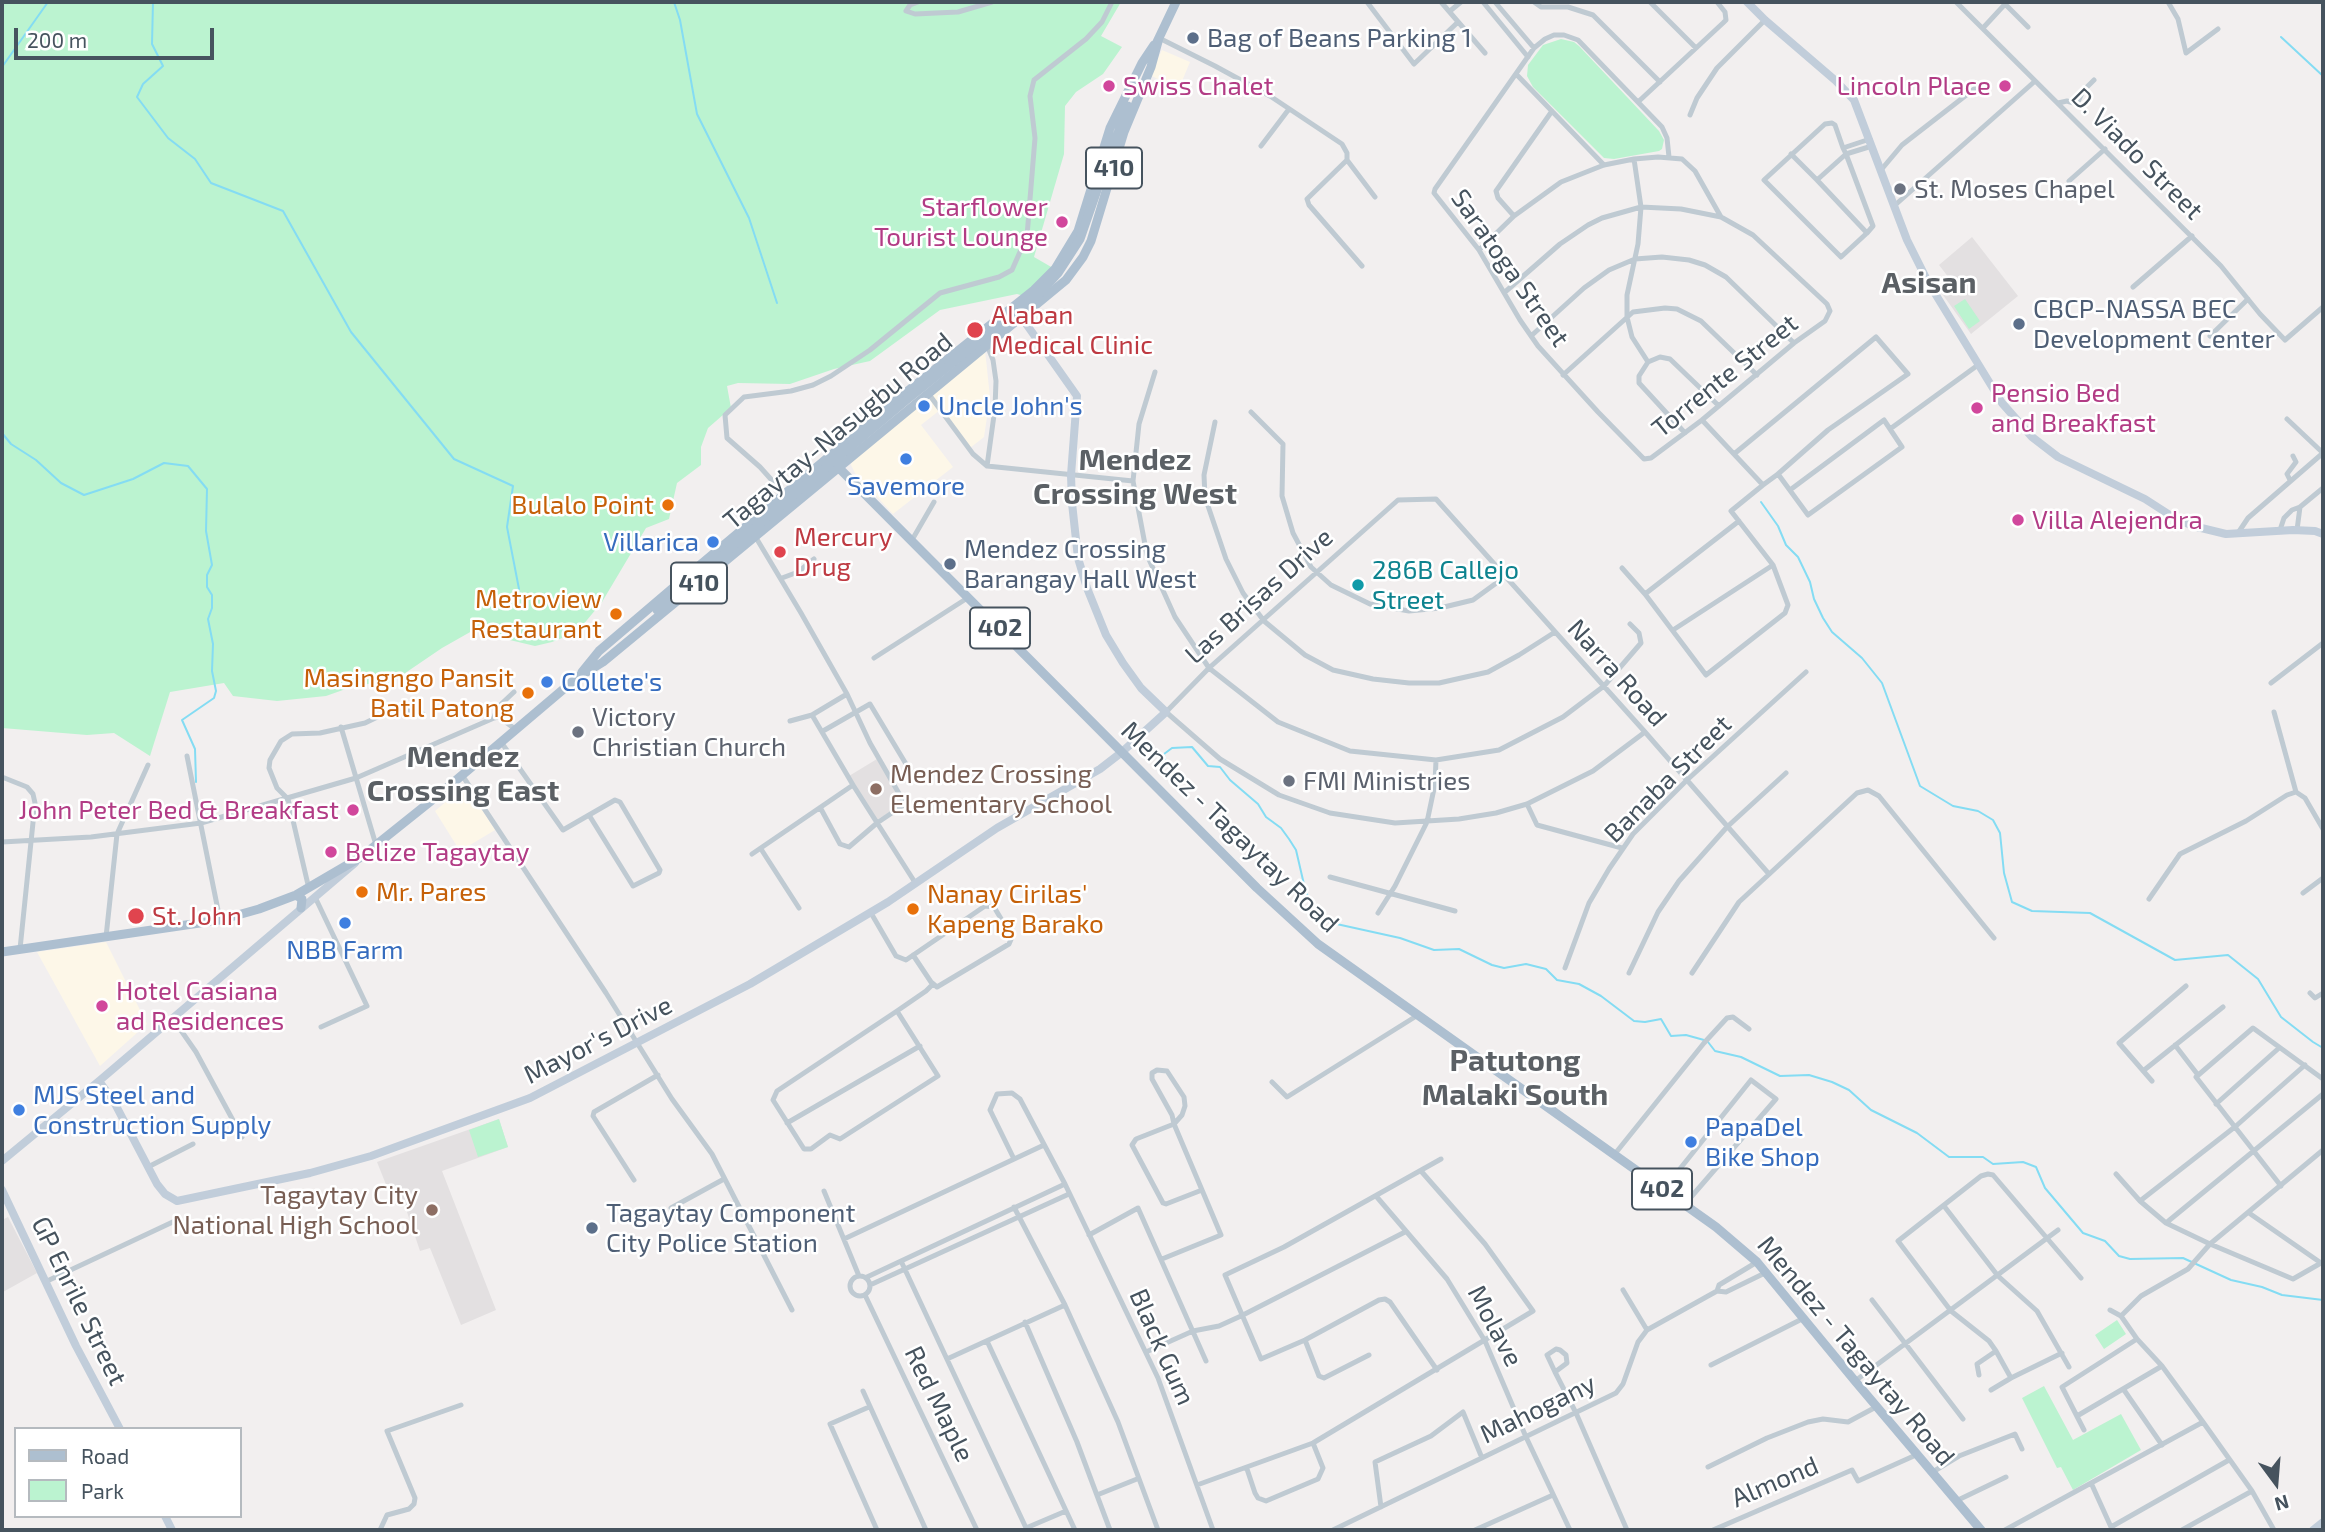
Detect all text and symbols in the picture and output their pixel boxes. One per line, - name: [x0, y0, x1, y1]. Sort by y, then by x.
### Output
- scale bar: [18, 14, 217, 58]
- place label: Bag of Beans Parking 1: [1207, 22, 1472, 54]
- text: 200 m: [27, 27, 87, 52]
- marker: Bag of Beans Parking 1: [1185, 30, 1201, 46]
- place label: Swiss Chalet: [1123, 70, 1273, 102]
- place label: Lincoln Place: [1836, 70, 1991, 102]
- marker: Swiss Chalet: [1101, 78, 1117, 94]
- marker: Lincoln Place: [1997, 78, 2013, 94]
- street label: D. Viado Street: [2065, 82, 2209, 226]
- road number: 410: [1086, 148, 1142, 188]
- place label: St. Moses Chapel: [1914, 173, 2115, 205]
- marker: St. Moses Chapel: [1892, 181, 1908, 197]
- street label: Saratoga Street: [1444, 183, 1576, 353]
- place label: Starflower Tourist Lounge: [874, 191, 1048, 252]
- marker: Starflower Tourist Lounge: [1054, 214, 1070, 230]
- district label: Asisan: [1882, 265, 1976, 301]
- place label: CBCP-NASSA BEC Development Center: [2033, 293, 2275, 354]
- place label: Alaban Medical Clinic: [991, 299, 1153, 360]
- street label: Torrente Street: [1646, 308, 1804, 444]
- marker: CBCP-NASSA BEC Development Center: [2011, 316, 2027, 332]
- marker: Alaban Medical Clinic: [965, 320, 985, 340]
- street label: Tagaytay-Nasugbu Road: [717, 326, 959, 536]
- place label: Pensio Bed and Breakfast: [1991, 377, 2156, 438]
- place label: Uncle John's: [938, 390, 1083, 422]
- marker: Uncle John's: [916, 398, 932, 414]
- marker: Pensio Bed and Breakfast: [1969, 400, 1985, 416]
- district label: Mendez Crossing West: [1033, 442, 1237, 512]
- marker: Savemore: [898, 451, 914, 467]
- place label: Savemore: [847, 470, 965, 502]
- place label: Bulalo Point: [511, 489, 654, 521]
- marker: Bulalo Point: [660, 497, 676, 513]
- place label: Villa Alejendra: [2032, 504, 2203, 536]
- marker: Villa Alejendra: [2010, 512, 2026, 528]
- place label: Mercury Drug: [794, 521, 893, 582]
- street label: Las Brisas Drive: [1179, 522, 1339, 670]
- place label: Villarica: [603, 526, 699, 558]
- place label: Mendez Crossing Barangay Hall West: [964, 533, 1197, 594]
- marker: Villarica: [705, 534, 721, 550]
- marker: Mercury Drug: [772, 544, 788, 560]
- place label: 286B Callejo Street: [1372, 554, 1519, 616]
- marker: Mendez Crossing Barangay Hall West: [942, 556, 958, 572]
- road number: 410: [671, 562, 727, 604]
- marker: 286B Callejo Street: [1350, 577, 1366, 593]
- place label: Metroview Restaurant: [470, 583, 602, 644]
- marker: Metroview Restaurant: [608, 606, 624, 622]
- road number: 402: [970, 608, 1030, 648]
- street label: Narra Road: [1561, 613, 1673, 733]
- place label: Masingngo Pansit Batil Patong: [303, 662, 514, 724]
- place label: Collete's: [561, 666, 662, 698]
- marker: Collete's: [539, 674, 555, 690]
- marker: Masingngo Pansit Batil Patong: [520, 685, 536, 701]
- place label: Victory Christian Church: [592, 701, 786, 762]
- street label: Banaba Street: [1598, 709, 1738, 849]
- street label: Mendez - Tagaytay Road: [1115, 715, 1345, 939]
- marker: Victory Christian Church: [570, 724, 586, 740]
- district label: Mendez Crossing East: [367, 739, 559, 810]
- place label: Mendez Crossing Elementary School: [890, 758, 1112, 820]
- place label: FMI Ministries: [1303, 765, 1470, 797]
- marker: FMI Ministries: [1281, 773, 1297, 789]
- marker: Mendez Crossing Elementary School: [868, 781, 884, 797]
- place label: John Peter Bed & Breakfast: [19, 794, 339, 826]
- marker: John Peter Bed & Breakfast: [345, 802, 361, 818]
- place label: Belize Tagaytay: [345, 836, 530, 868]
- marker: Belize Tagaytay: [323, 844, 339, 860]
- place label: Mr. Pares: [376, 876, 486, 908]
- place label: Nanay Cirilas' Kapeng Barako: [927, 878, 1104, 940]
- marker: Mr. Pares: [354, 884, 370, 900]
- place label: St. John: [152, 900, 242, 932]
- marker: Nanay Cirilas' Kapeng Barako: [905, 901, 921, 917]
- marker: St. John: [126, 906, 146, 926]
- marker: NBB Farm: [337, 915, 353, 931]
- place label: NBB Farm: [286, 934, 404, 966]
- place label: Hotel Casiana ad Residences: [116, 975, 284, 1036]
- street label: Mayor's Drive: [519, 989, 677, 1091]
- marker: Hotel Casiana ad Residences: [94, 998, 110, 1014]
- district label: Patutong Malaki South: [1422, 1043, 1608, 1114]
- place label: MJS Steel and Construction Supply: [33, 1079, 271, 1140]
- marker: MJS Steel and Construction Supply: [11, 1102, 27, 1118]
- place label: PapaDel Bike Shop: [1705, 1111, 1820, 1172]
- marker: PapaDel Bike Shop: [1683, 1134, 1699, 1150]
- road number: 402: [1632, 1168, 1692, 1210]
- place label: Tagaytay City National High School: [172, 1179, 418, 1240]
- place label: Tagaytay Component City Police Station: [606, 1197, 855, 1258]
- marker: Tagaytay City National High School: [424, 1202, 440, 1218]
- street label: GP Enrile Street: [25, 1212, 133, 1390]
- marker: Tagaytay Component City Police Station: [584, 1220, 600, 1236]
- street label: Mendez - Tagaytay Road: [1751, 1230, 1961, 1472]
- street label: Molave: [1461, 1280, 1529, 1372]
- street label: Black Gum: [1123, 1284, 1201, 1410]
- street label: Red Maple: [898, 1341, 980, 1467]
- street label: Mahogany: [1475, 1368, 1601, 1450]
- legend: [14, 1427, 242, 1518]
- text: Road: [81, 1443, 129, 1468]
- north arrow: [2241, 1448, 2311, 1518]
- street label: Almond: [1727, 1450, 1823, 1514]
- text: Park: [81, 1478, 124, 1503]
- text: N: [2272, 1491, 2292, 1517]

